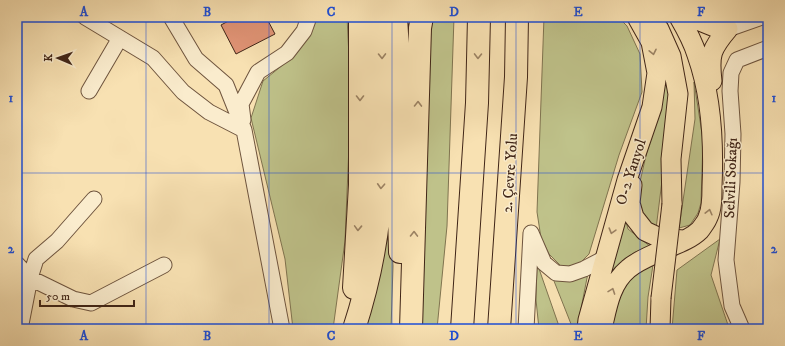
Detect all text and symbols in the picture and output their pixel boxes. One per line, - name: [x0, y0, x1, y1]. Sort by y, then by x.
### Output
- text: A: [79, 4, 89, 20]
- text: B: [203, 4, 211, 20]
- text: C: [327, 4, 336, 20]
- text: D: [449, 4, 459, 20]
- text: E: [573, 4, 583, 20]
- text: F: [697, 4, 706, 20]
- north arrow: [38, 38, 78, 78]
- one-way arrow: [649, 49, 657, 56]
- text: K: [42, 53, 56, 62]
- one-way arrow: [378, 53, 386, 59]
- one-way arrow: [474, 53, 482, 59]
- text: 1: [9, 90, 14, 106]
- text: 1: [772, 90, 777, 106]
- one-way arrow: [356, 95, 364, 101]
- one-way arrow: [413, 101, 422, 107]
- street label: 2. Çevre Yolu: [498, 133, 522, 213]
- street label: O-2 Yanyol: [611, 136, 651, 208]
- street label: Selvili Sokağı: [720, 137, 742, 219]
- one-way arrow: [376, 183, 385, 189]
- one-way arrow: [704, 209, 713, 216]
- one-way arrow: [354, 225, 362, 231]
- one-way arrow: [608, 227, 617, 234]
- one-way arrow: [410, 231, 418, 237]
- text: 2: [8, 241, 15, 257]
- text: 2: [771, 241, 778, 257]
- scale bar: [40, 282, 134, 308]
- one-way arrow: [608, 288, 616, 295]
- text: 50 m: [46, 289, 70, 304]
- text: A: [79, 328, 89, 344]
- text: B: [203, 328, 211, 344]
- text: C: [327, 328, 336, 344]
- text: D: [449, 328, 459, 344]
- text: E: [573, 328, 583, 344]
- text: F: [697, 328, 706, 344]

